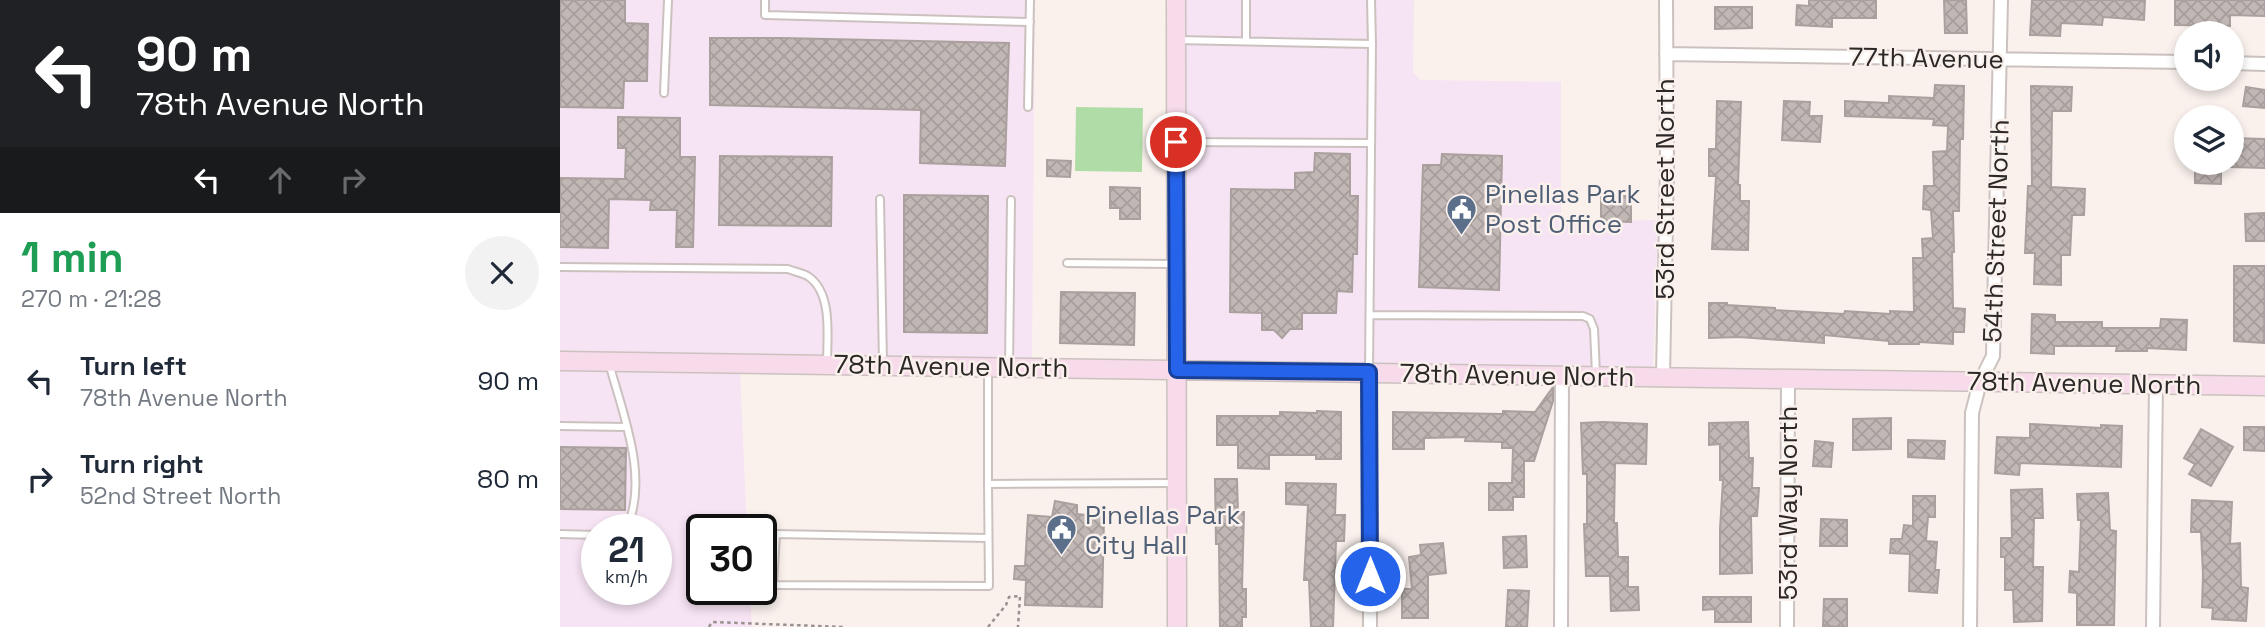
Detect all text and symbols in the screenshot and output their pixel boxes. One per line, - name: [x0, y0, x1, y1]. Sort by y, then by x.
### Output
- map controls: [2174, 21, 2244, 175]
- button: sound: [2174, 21, 2244, 91]
- text: 90 m: [136, 23, 252, 85]
- icon: left: [21, 28, 112, 119]
- street label: 77th Avenue: [1848, 40, 2004, 76]
- street label: 53rd Street North: [1648, 78, 1682, 300]
- text: 78th Avenue North: [136, 84, 425, 124]
- button: layers: [2174, 105, 2244, 175]
- pin: [1146, 112, 1206, 172]
- street label: 54th Street North: [1975, 119, 2017, 343]
- icon: arrive: [1157, 123, 1195, 161]
- icon: left: [188, 161, 226, 199]
- icon: ahead: [261, 161, 299, 199]
- icon: right: [334, 161, 372, 199]
- place label: Pinellas Park Post Office: [1485, 177, 1640, 241]
- public building icon: Pinellas Park Post Office: [1445, 192, 1479, 236]
- text: 1 min: [21, 231, 124, 284]
- button: close: [465, 236, 539, 310]
- text: 270 m · 21:28: [21, 284, 162, 314]
- street label: 78th Avenue North: [833, 347, 1069, 385]
- text: Turn left: [80, 349, 187, 383]
- street label: 78th Avenue North: [1399, 356, 1635, 394]
- icon: left: [21, 362, 59, 400]
- text: 90 m: [477, 364, 539, 398]
- street label: 78th Avenue North: [1966, 364, 2202, 402]
- text: 78th Avenue North: [80, 383, 288, 413]
- street label: 53rd Way North: [1771, 406, 1805, 600]
- text: Turn right: [80, 447, 204, 481]
- icon: right: [21, 460, 59, 498]
- text: 80 m: [477, 462, 539, 496]
- text: 52nd Street North: [80, 481, 281, 511]
- place label: Pinellas Park City Hall: [1085, 498, 1240, 562]
- public building icon: Pinellas Park City Hall: [1045, 513, 1079, 557]
- speed limit sign: 30: [686, 514, 777, 605]
- text: 21: [608, 528, 645, 572]
- position arrow: [1333, 539, 1407, 613]
- text: km/h: [605, 565, 648, 588]

